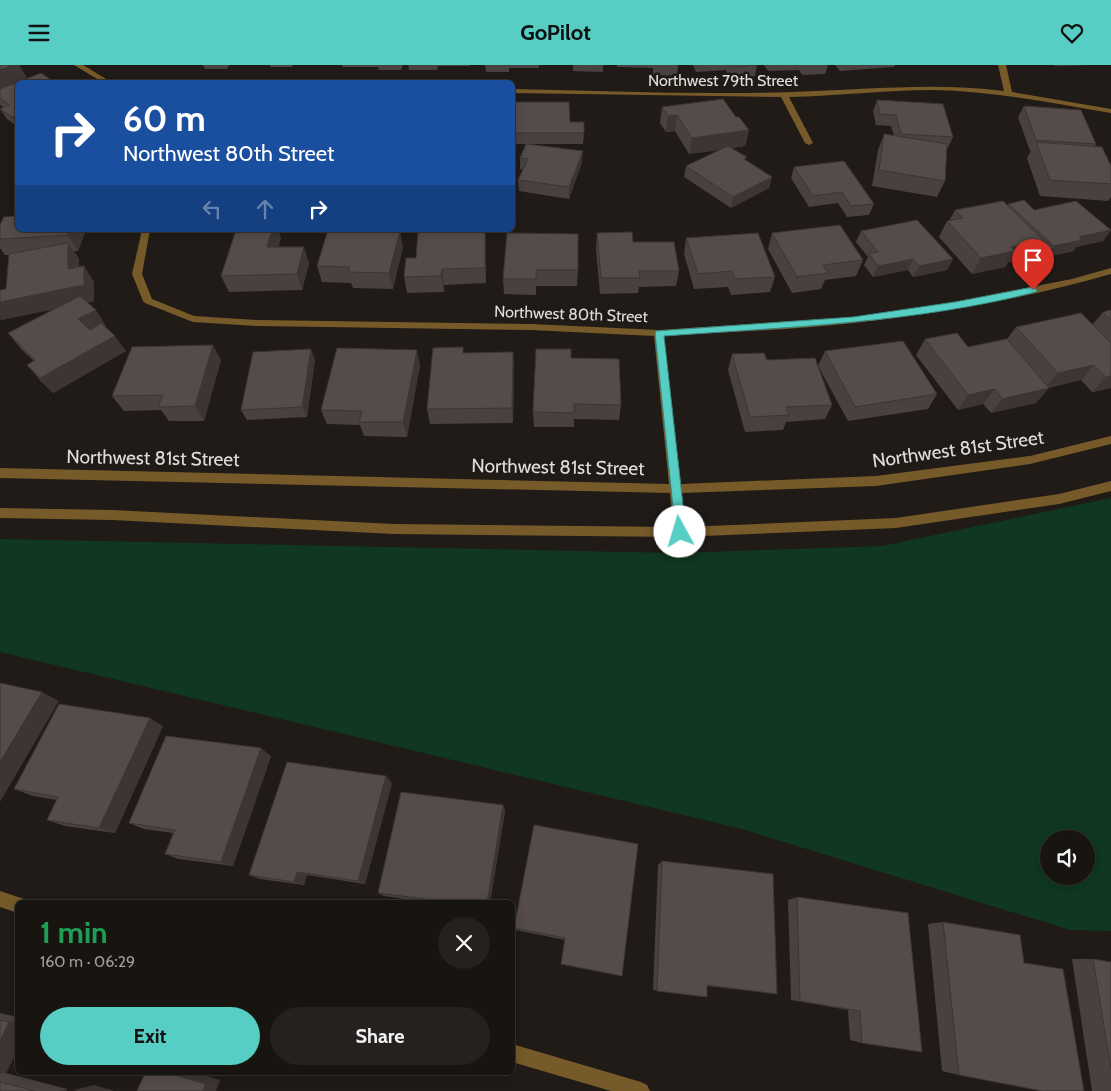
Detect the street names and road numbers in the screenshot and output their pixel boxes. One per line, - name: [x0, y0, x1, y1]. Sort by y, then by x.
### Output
- street label: Northwest 79th Street: [648, 71, 799, 90]
- street label: Northwest 80th Street: [494, 302, 649, 326]
- street label: Northwest 81st Street: [871, 425, 1046, 472]
- street label: Northwest 81st Street: [66, 445, 240, 471]
- street label: Northwest 81st Street: [471, 454, 645, 480]

